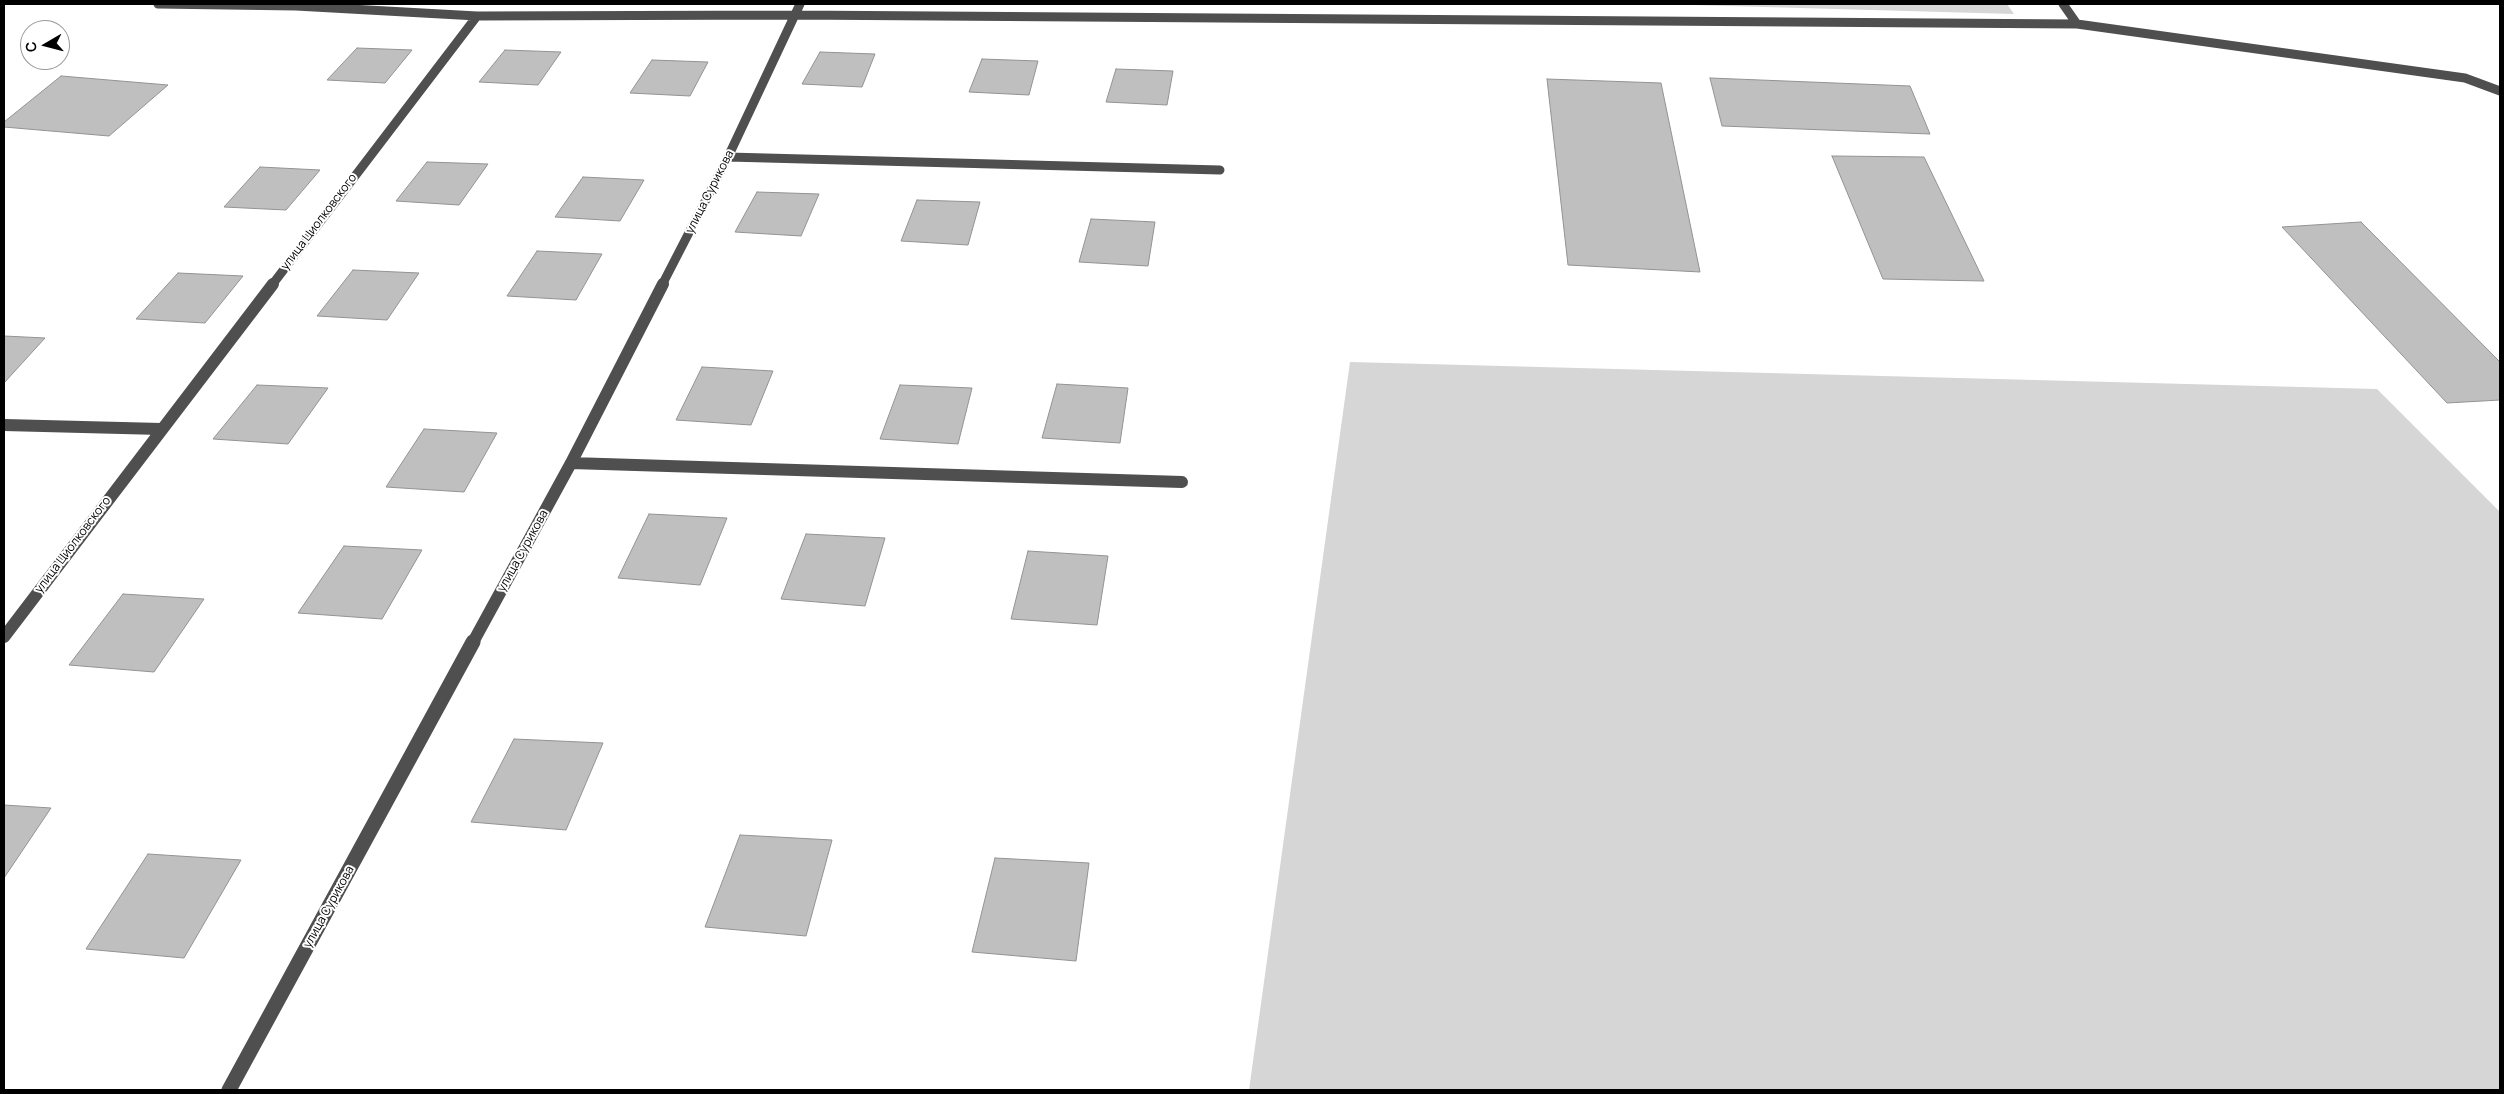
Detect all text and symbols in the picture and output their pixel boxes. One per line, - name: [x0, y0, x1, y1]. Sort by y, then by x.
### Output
- north arrow: [20, 20, 70, 70]
- text: С: [21, 41, 41, 53]
- street label: улица Сурикова: [683, 148, 737, 236]
- street label: улица Циолковского: [278, 171, 360, 273]
- street label: улица Циолковского: [32, 494, 114, 596]
- street label: улица Сурикова: [495, 508, 551, 594]
- street label: улица Сурикова: [301, 864, 357, 950]

